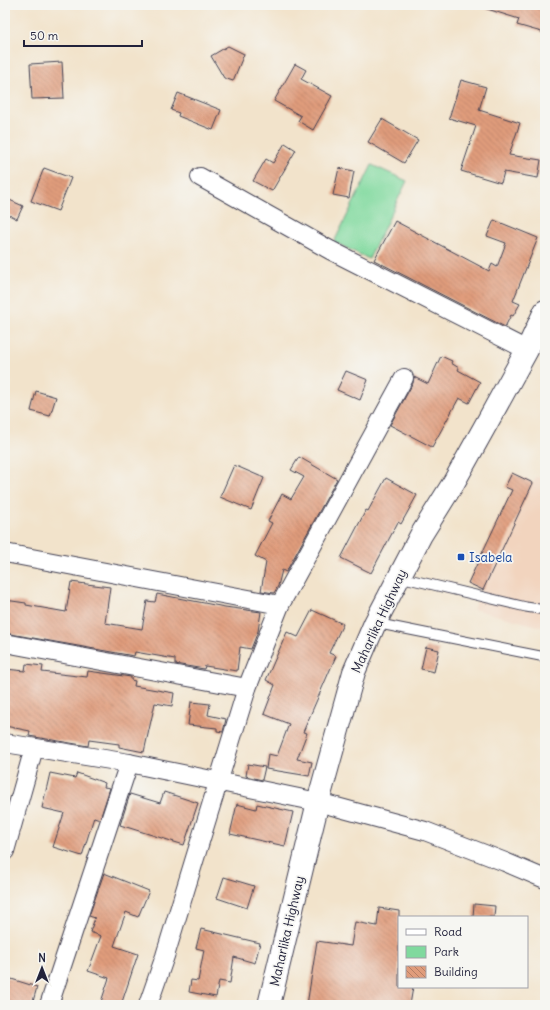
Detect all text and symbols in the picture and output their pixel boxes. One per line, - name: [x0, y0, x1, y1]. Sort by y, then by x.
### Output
- scale bar: [24, 22, 142, 48]
- text: 50 m: [30, 28, 59, 43]
- place label: Isabela: [469, 549, 513, 566]
- marker: Isabela: [456, 552, 466, 562]
- street label: Maharlika Highway: [347, 566, 411, 676]
- street label: Maharlika Highway: [266, 874, 308, 988]
- legend: [398, 916, 528, 988]
- text: Road: [434, 924, 462, 939]
- text: Park: [434, 944, 459, 959]
- north arrow: [22, 948, 62, 988]
- text: N: [38, 951, 46, 965]
- text: Building: [434, 964, 478, 979]

